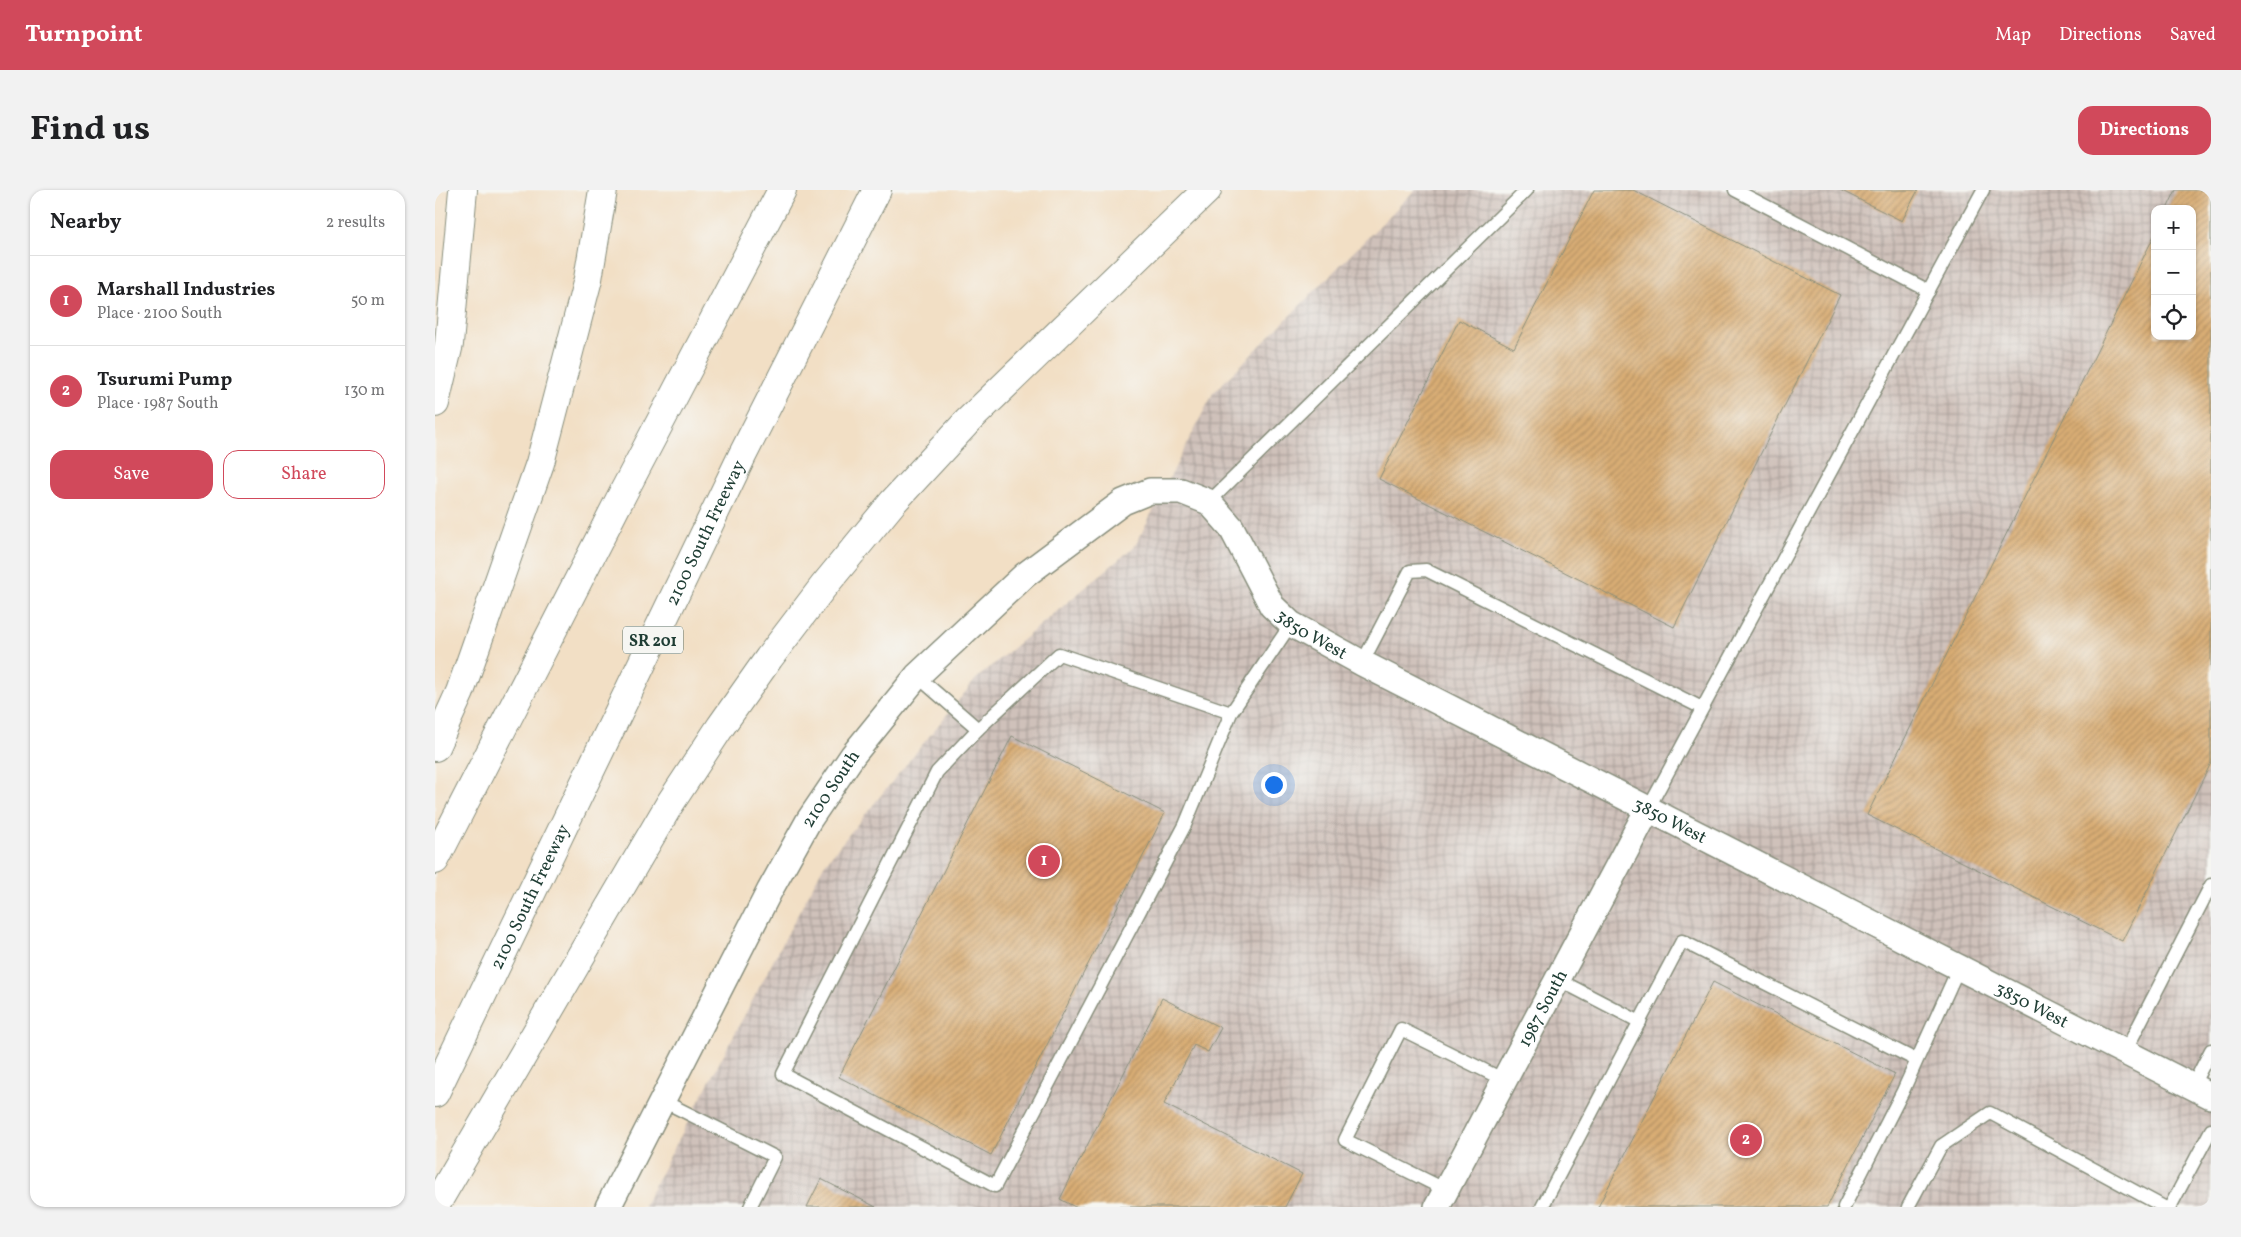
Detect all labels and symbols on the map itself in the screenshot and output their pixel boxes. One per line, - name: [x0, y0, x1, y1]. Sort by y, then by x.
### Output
- street label: 2100 South Freeway: [661, 456, 752, 610]
- street label: 3850 West: [1269, 604, 1351, 666]
- road number: SR 201: [623, 626, 683, 654]
- street label: 2100 South: [796, 745, 867, 833]
- your location: [1261, 772, 1287, 798]
- street label: 3850 West: [1628, 792, 1711, 851]
- street label: 2100 South Freeway: [485, 820, 577, 974]
- pin: 1: [1028, 842, 1060, 880]
- street label: 1987 South: [1513, 965, 1575, 1052]
- street label: 3850 West: [1990, 977, 2072, 1035]
- pin: 2: [1730, 1121, 1762, 1159]

